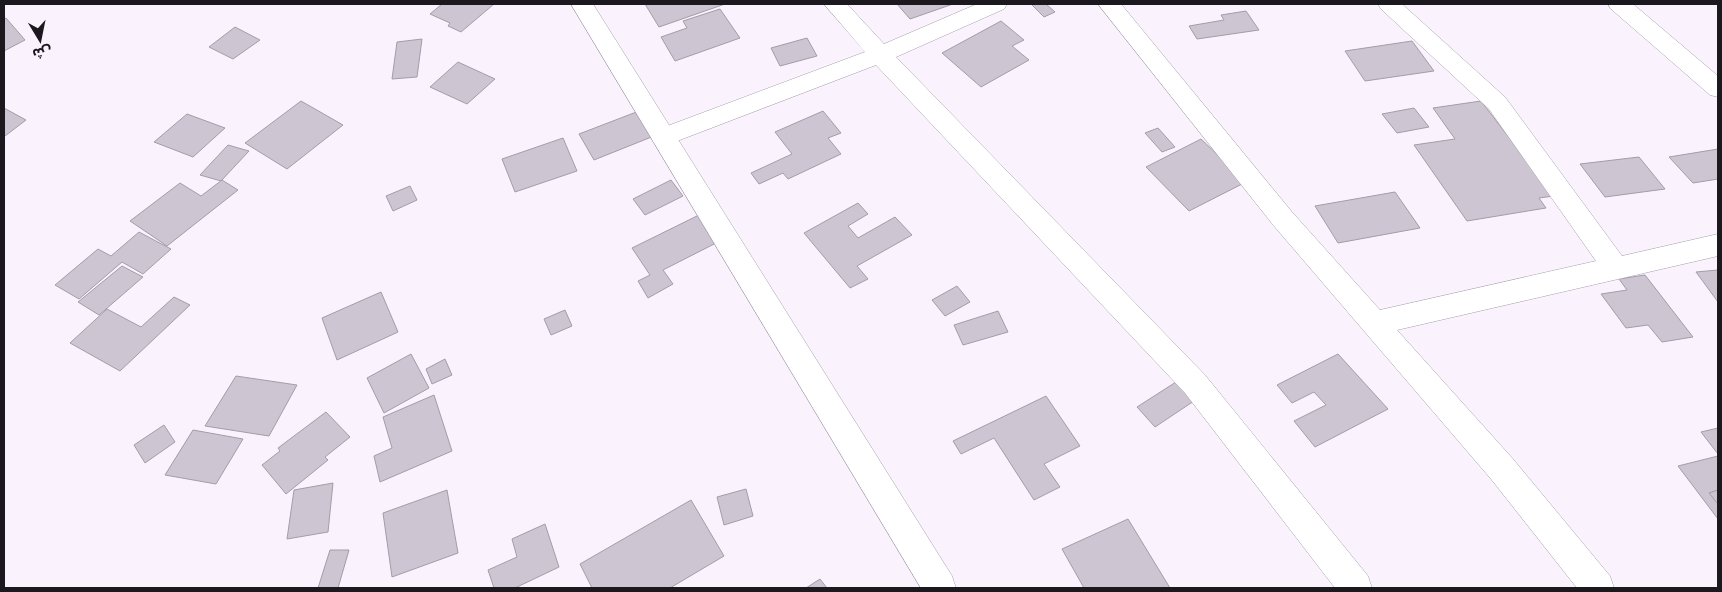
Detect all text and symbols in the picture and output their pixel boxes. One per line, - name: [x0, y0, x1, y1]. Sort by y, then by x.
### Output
- north arrow: [15, 15, 65, 65]
- text: ش: [31, 42, 53, 62]

